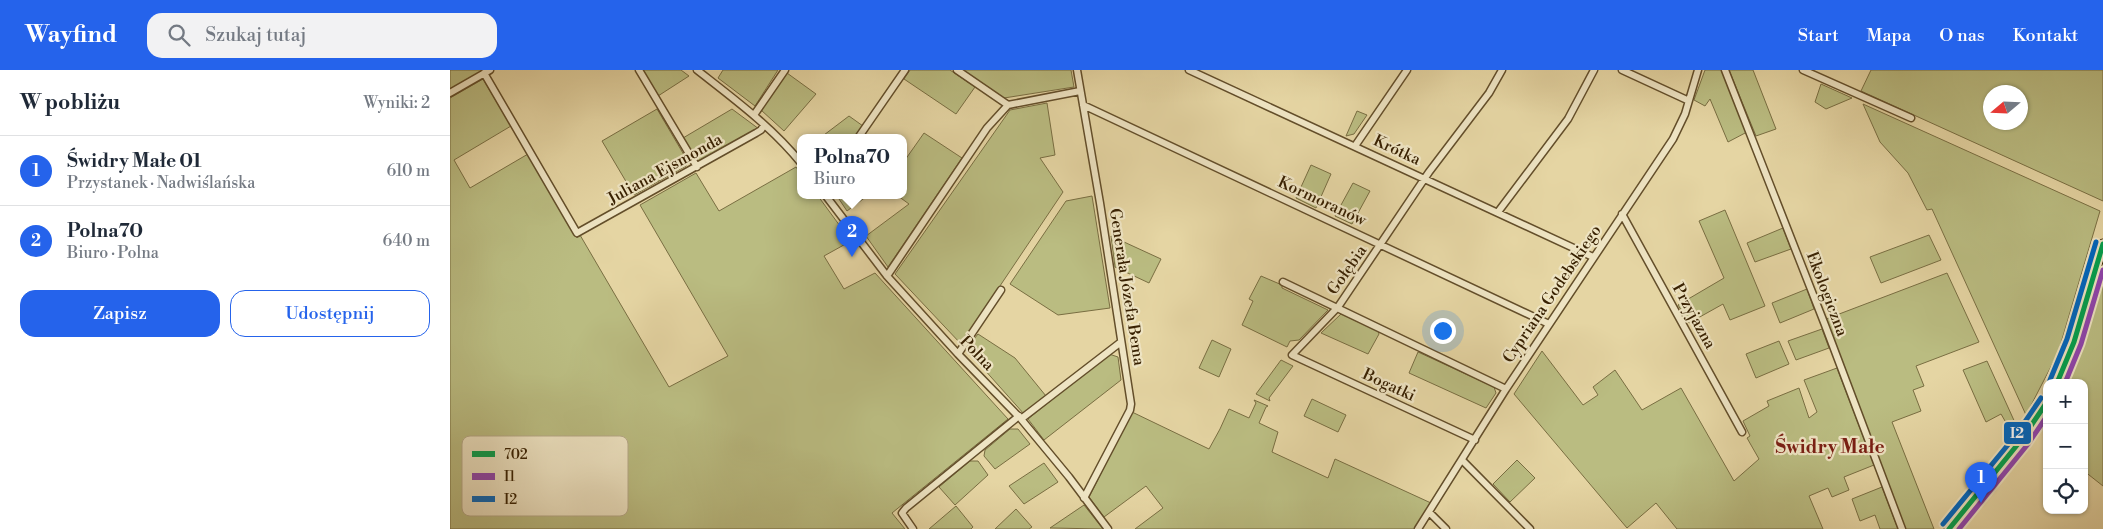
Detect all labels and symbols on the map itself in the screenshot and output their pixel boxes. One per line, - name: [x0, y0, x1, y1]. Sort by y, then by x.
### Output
- north arrow: [1983, 85, 2028, 130]
- street label: Juliana Ejsmonda: [603, 129, 727, 209]
- street label: Krótka: [1370, 130, 1425, 170]
- street label: Kormoranów: [1275, 172, 1370, 231]
- street label: Generała Józefa Bema: [1105, 207, 1149, 368]
- pin: 2: [836, 216, 868, 257]
- street label: Cypriana Godebskiego: [1498, 221, 1606, 367]
- street label: Gołębia: [1323, 241, 1372, 299]
- street label: Ekologiczna: [1802, 249, 1853, 340]
- street label: Przyjazna: [1668, 280, 1721, 353]
- your location: [1430, 318, 1456, 344]
- street label: Polna: [955, 331, 999, 375]
- street label: Bogatki: [1359, 364, 1419, 406]
- line badge: I2: [2003, 421, 2032, 445]
- text: I2: [2010, 425, 2024, 443]
- district label: Świdry Małe: [1775, 433, 1885, 459]
- legend: [462, 436, 628, 516]
- text: 702: [504, 446, 528, 464]
- pin: 1: [1965, 462, 1997, 503]
- text: I1: [504, 468, 515, 486]
- text: I2: [504, 491, 517, 509]

